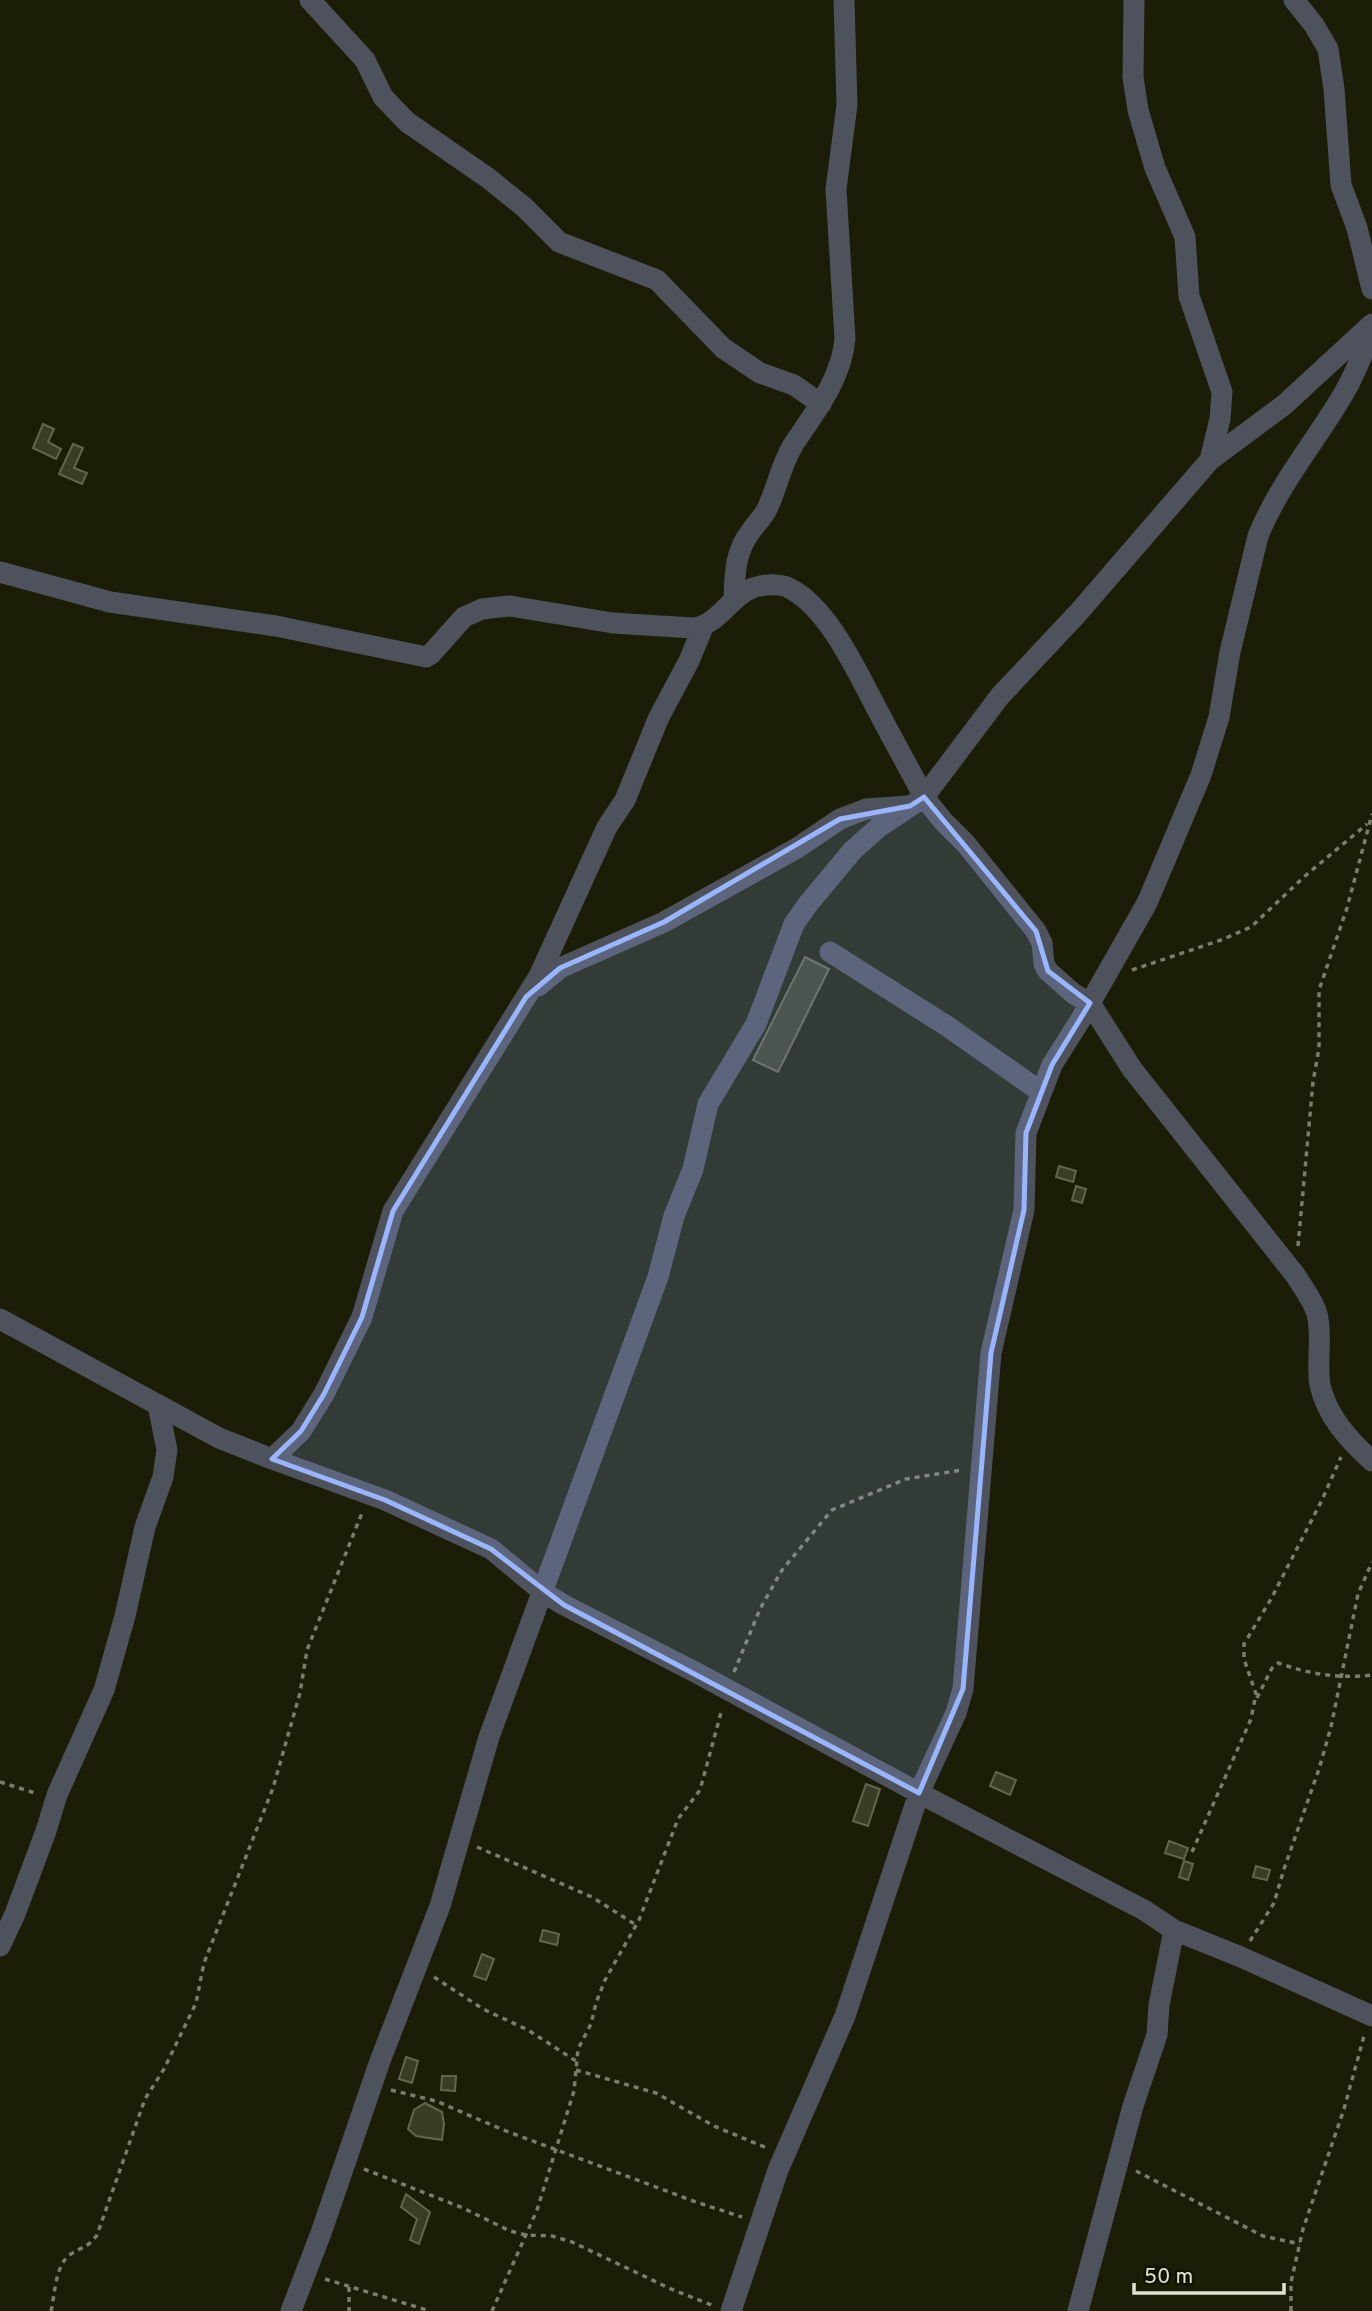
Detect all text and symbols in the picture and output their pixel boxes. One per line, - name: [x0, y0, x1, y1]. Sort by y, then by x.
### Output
- scale bar: [1134, 2252, 1284, 2296]
- text: 50 m: [1144, 2264, 1193, 2291]

